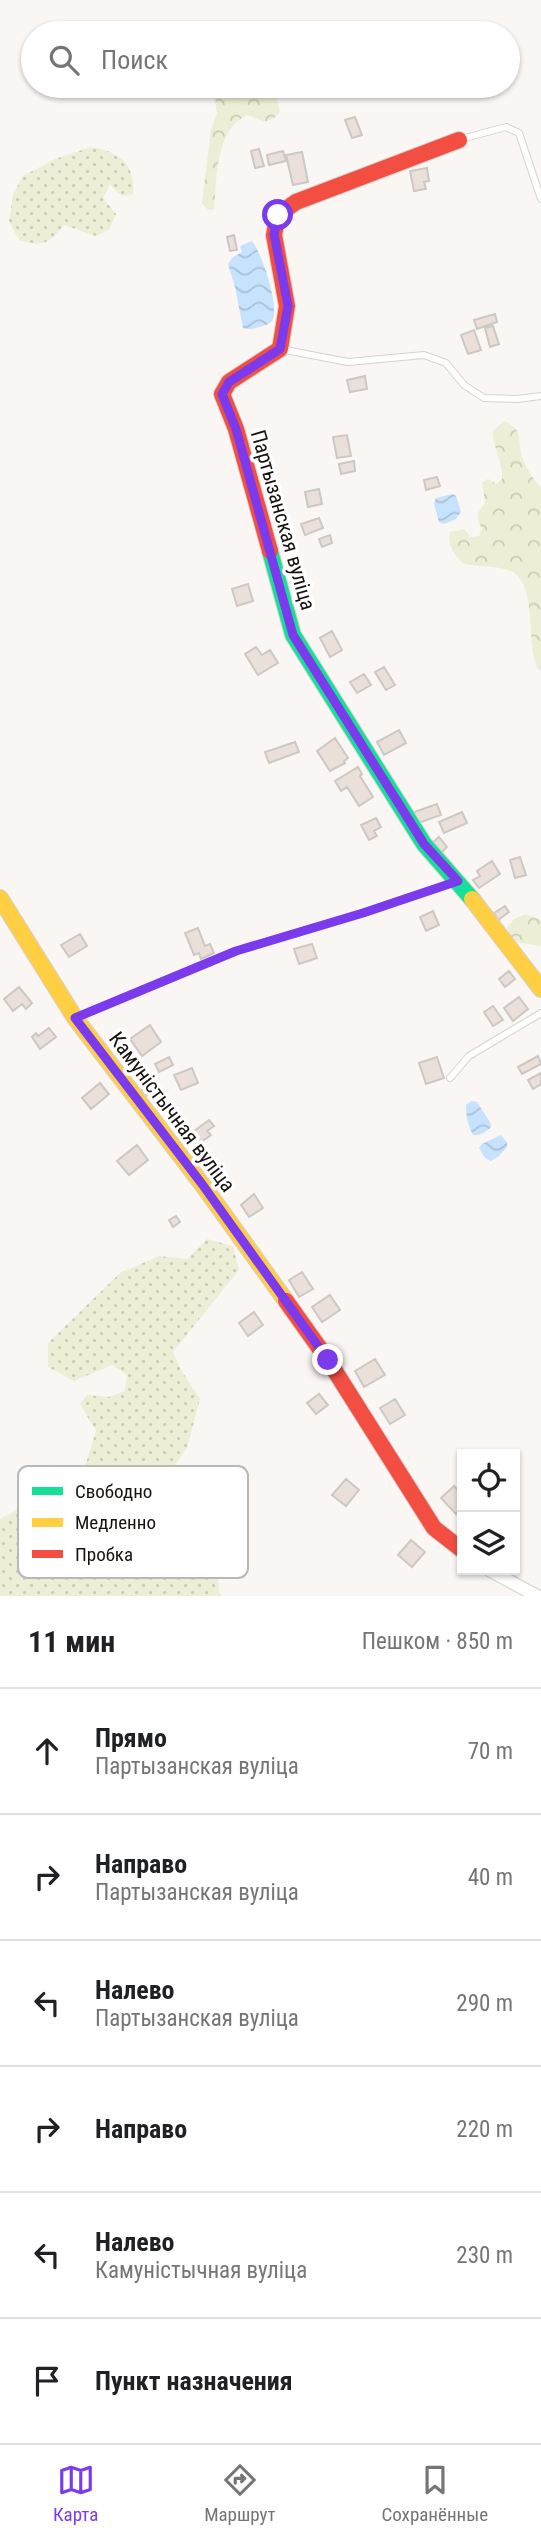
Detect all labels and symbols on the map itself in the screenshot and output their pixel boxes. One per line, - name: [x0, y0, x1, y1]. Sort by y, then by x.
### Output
- route start: [262, 199, 293, 230]
- street label: Партызанская вуліца: [246, 427, 320, 613]
- street label: Камуністычная вуліца: [104, 1027, 240, 1197]
- route end: [312, 1344, 343, 1375]
- legend: [18, 1466, 248, 1578]
- text: Свободно: [75, 1480, 152, 1503]
- text: Медленно: [75, 1511, 156, 1534]
- text: Пробка: [75, 1543, 133, 1566]

